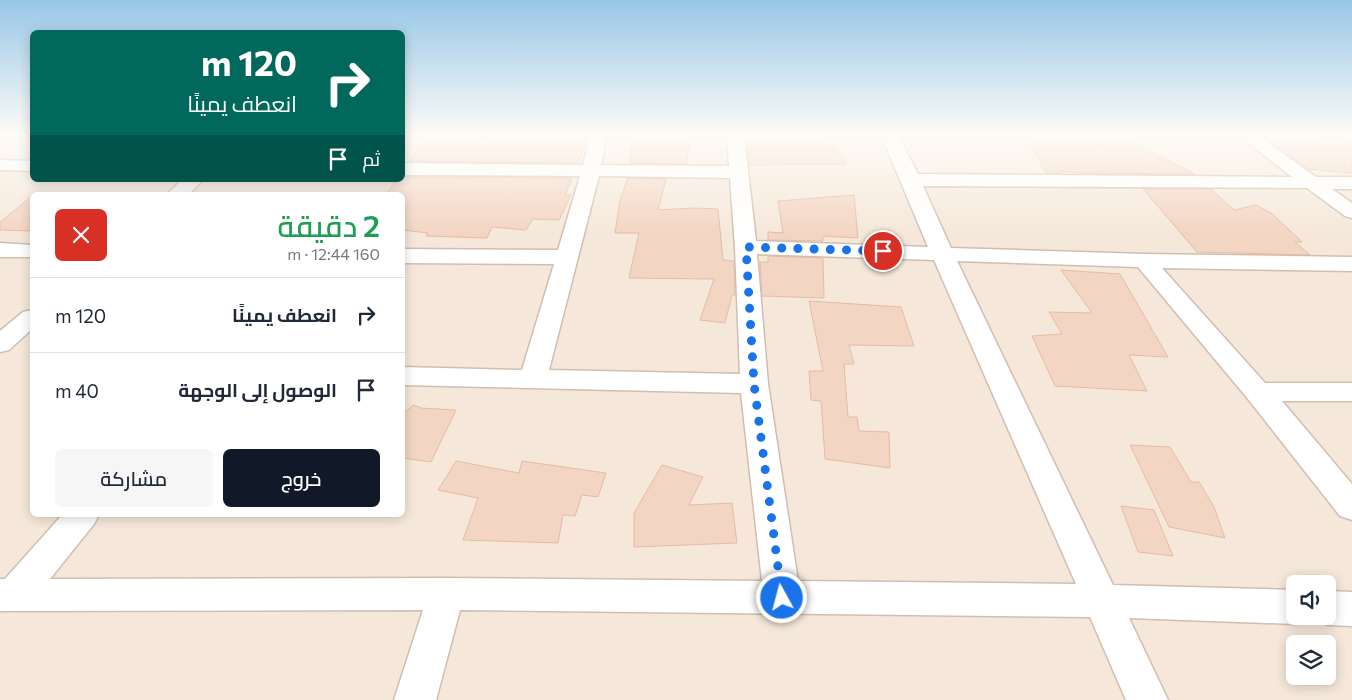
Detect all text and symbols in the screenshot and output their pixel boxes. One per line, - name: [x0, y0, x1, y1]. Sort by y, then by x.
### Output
- text: 120 m: [201, 40, 297, 83]
- icon: right: [315, 50, 380, 115]
- text: انعطف يمينًا: [187, 90, 297, 117]
- icon: arrive: [324, 145, 352, 173]
- text: ثم: [362, 147, 380, 170]
- text: 2 دقيقة: [277, 206, 380, 243]
- button: close: [55, 209, 107, 261]
- pin: [862, 230, 904, 272]
- icon: arrive: [869, 237, 897, 265]
- text: 160 m · 12:44: [287, 244, 380, 263]
- icon: right: [352, 301, 380, 329]
- text: انعطف يمينًا: [232, 303, 337, 326]
- text: 120 m: [55, 304, 106, 327]
- icon: arrive: [352, 376, 380, 404]
- text: الوصول إلى الوجهة: [178, 378, 337, 401]
- text: 40 m: [55, 379, 99, 402]
- button: مشاركة: [55, 449, 213, 507]
- button: خروج: [223, 449, 380, 507]
- position arrow: [755, 571, 807, 623]
- map controls: [1286, 575, 1336, 685]
- button: sound: [1286, 575, 1336, 625]
- button: layers: [1286, 635, 1336, 685]

